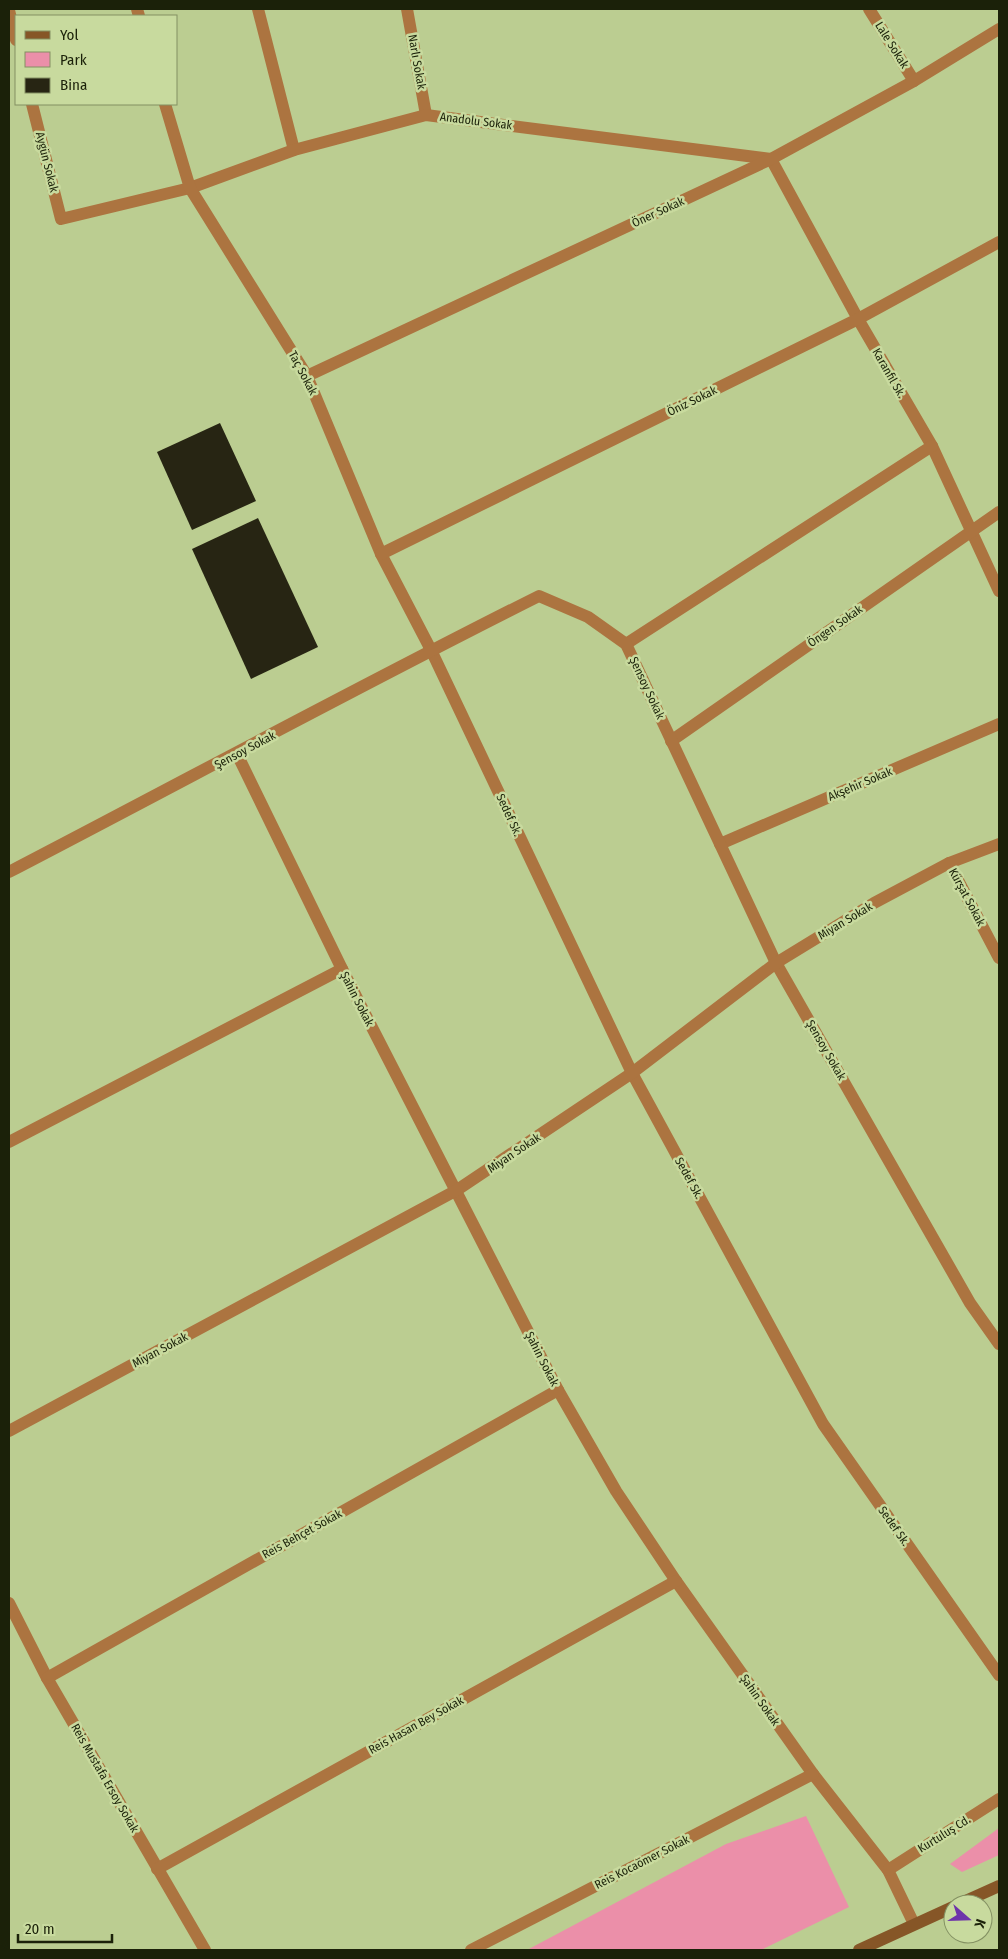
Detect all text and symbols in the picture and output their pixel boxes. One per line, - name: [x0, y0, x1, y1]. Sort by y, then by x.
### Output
- legend: [15, 15, 178, 105]
- street label: Lale Sokak: [872, 19, 912, 71]
- text: Yol: [60, 26, 78, 44]
- street label: Narlı Sokak: [405, 33, 429, 91]
- text: Park: [60, 51, 87, 69]
- text: Bina: [60, 76, 87, 94]
- street label: Anadolu Sokak: [439, 110, 513, 132]
- street label: Aygün Sokak: [33, 130, 61, 194]
- street label: Öner Sokak: [629, 192, 687, 230]
- street label: Karanfil Sk.: [869, 346, 909, 401]
- street label: Taç Sokak: [286, 349, 321, 398]
- street label: Öniz Sokak: [664, 381, 720, 419]
- street label: Öngen Sokak: [804, 600, 865, 650]
- street label: Şensoy Sokak: [627, 655, 668, 722]
- street label: Şensoy Sokak: [212, 728, 278, 772]
- street label: Akşehir Sokak: [826, 764, 895, 804]
- street label: Sedef Sk.: [493, 792, 525, 839]
- street label: Kürşat Sokak: [946, 866, 988, 929]
- street label: Miyan Sokak: [815, 899, 875, 943]
- street label: Şahin Sokak: [337, 969, 377, 1029]
- street label: Şensoy Sokak: [803, 1018, 849, 1083]
- street label: Miyan Sokak: [485, 1130, 543, 1176]
- street label: Sedef Sk.: [672, 1155, 706, 1201]
- street label: Miyan Sokak: [130, 1329, 191, 1370]
- street label: Şahin Sokak: [522, 1329, 562, 1389]
- street label: Sedef Sk.: [875, 1504, 913, 1549]
- street label: Reis Behçet Sokak: [260, 1506, 345, 1562]
- street label: Şahin Sokak: [737, 1672, 783, 1729]
- street label: Reis Hasan Bey Sokak: [366, 1693, 466, 1757]
- street label: Reis Mustafa Ersoy Sokak: [68, 1721, 142, 1835]
- street label: Kurtuluş Cd.: [915, 1812, 973, 1856]
- street label: Reis Kocaömer Sokak: [592, 1832, 692, 1892]
- north arrow: [943, 1894, 993, 1944]
- scale bar: [18, 1912, 111, 1944]
- text: K: [970, 1917, 989, 1931]
- text: 20 m: [25, 1920, 55, 1938]

